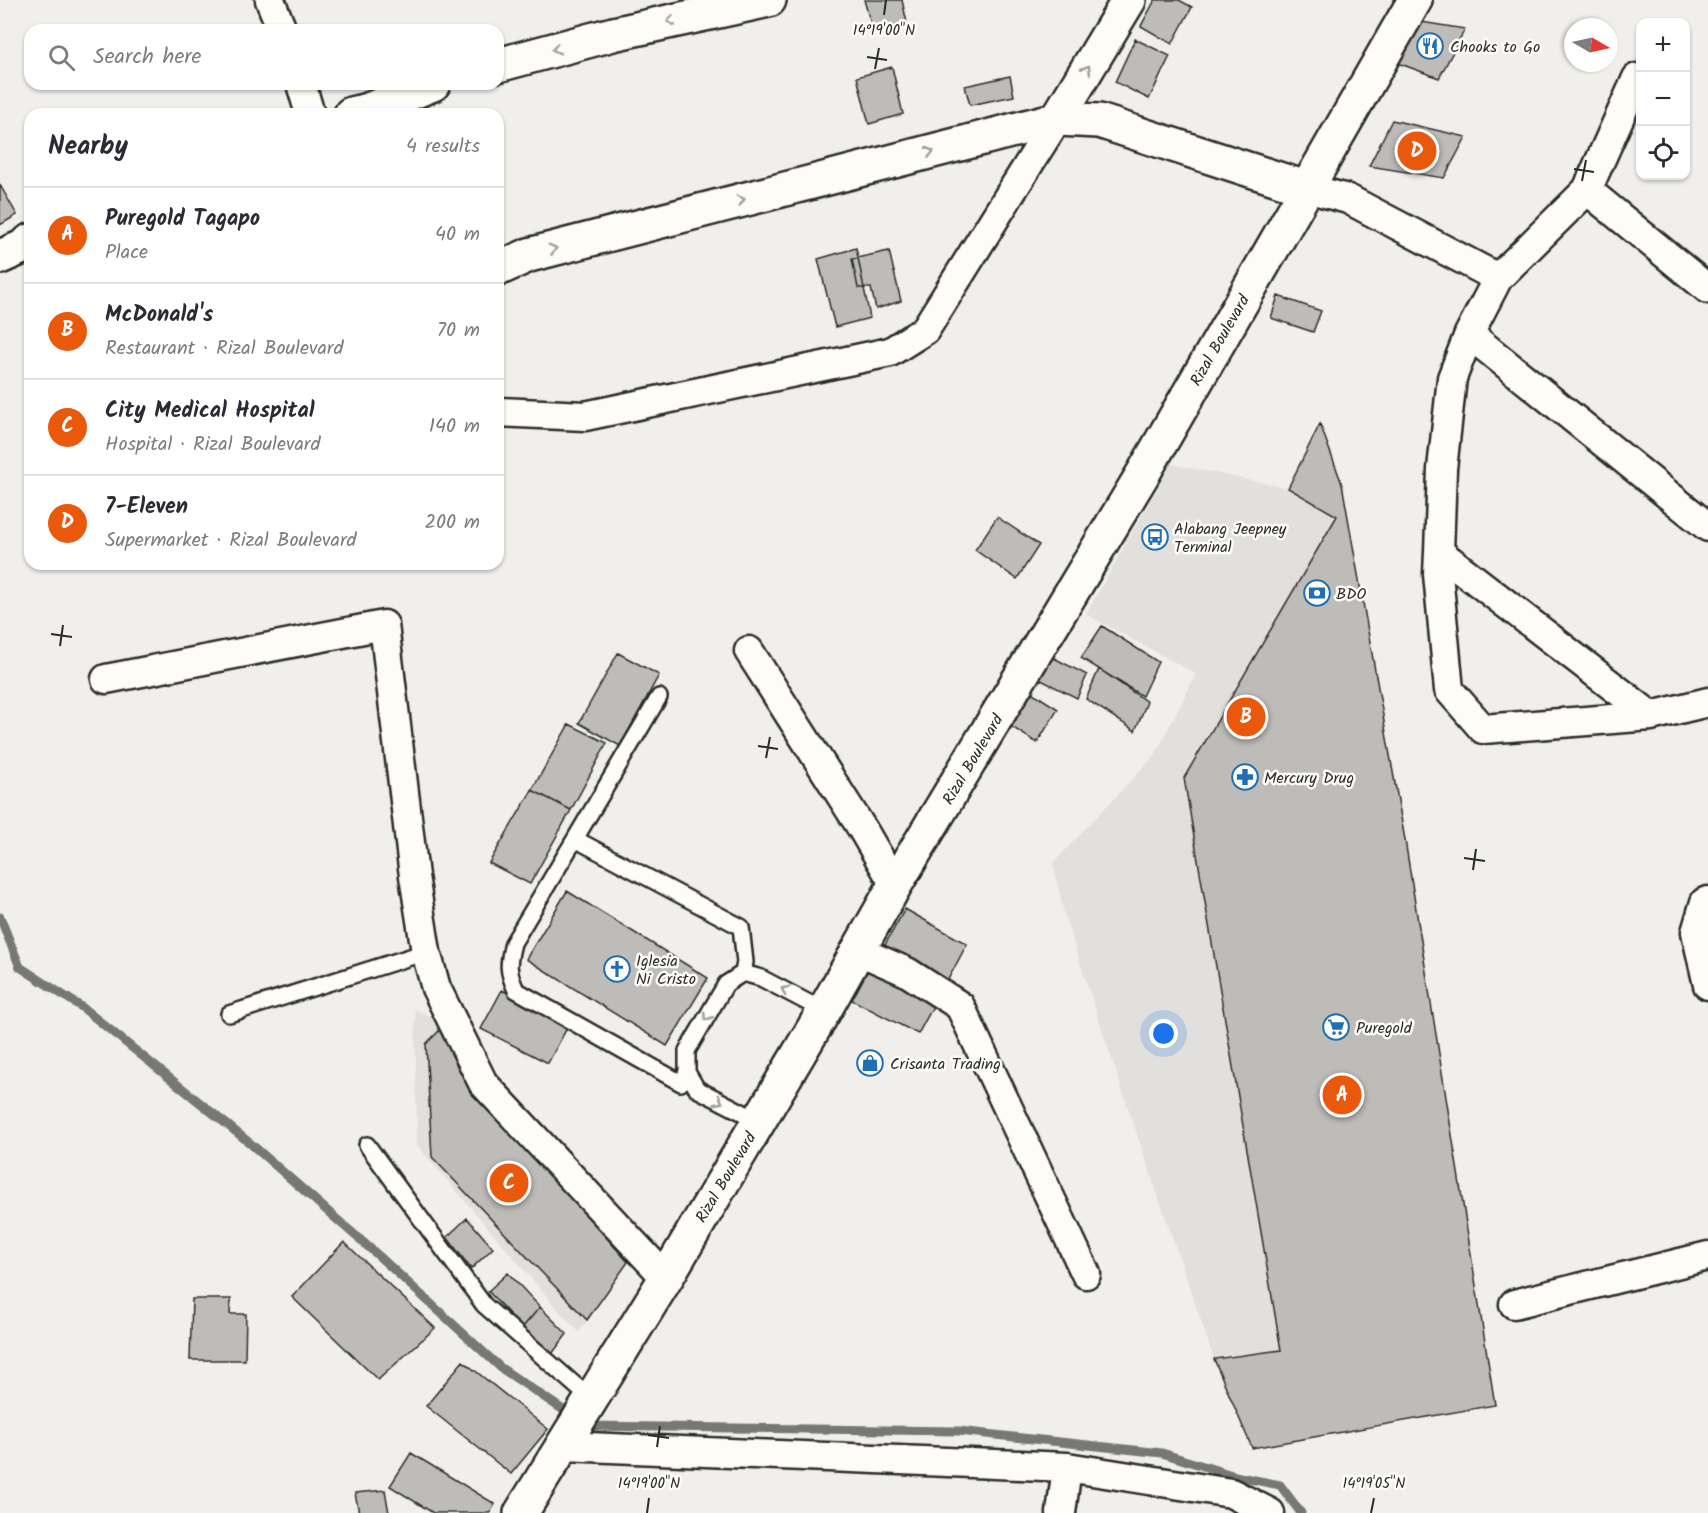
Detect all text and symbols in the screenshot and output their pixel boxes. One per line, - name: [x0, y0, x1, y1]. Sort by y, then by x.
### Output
- one-way arrow: [666, 14, 676, 27]
- north arrow: [1564, 18, 1618, 72]
- map controls: [1636, 18, 1690, 180]
- button: +: [1636, 18, 1690, 72]
- text: 14°19'00"N: [853, 19, 915, 43]
- search box: [24, 24, 504, 90]
- restaurant icon: Chooks to Go: [1415, 31, 1445, 61]
- place label: Chooks to Go: [1450, 35, 1540, 60]
- text: Search here: [93, 40, 201, 75]
- icon: search: [45, 41, 78, 74]
- one-way arrow: [551, 42, 561, 55]
- one-way arrow: [1080, 65, 1092, 75]
- button: −: [1636, 72, 1690, 126]
- text: Nearby: [48, 126, 128, 168]
- button: locate: [1636, 126, 1690, 180]
- pin: D: [1398, 128, 1436, 174]
- text: 4 results: [406, 131, 480, 163]
- one-way arrow: [925, 146, 935, 159]
- one-way arrow: [736, 195, 746, 208]
- text: Puregold Tagapo: [105, 202, 260, 237]
- text: A: [61, 219, 74, 251]
- text: 40 m: [435, 219, 480, 251]
- text: Place: [105, 237, 148, 269]
- one-way arrow: [547, 244, 557, 256]
- street label: Rizal Boulevard: [1184, 290, 1257, 391]
- text: McDonald's: [105, 298, 213, 333]
- text: B: [61, 315, 74, 347]
- text: 70 m: [437, 315, 480, 347]
- text: Restaurant · Rizal Boulevard: [105, 333, 343, 365]
- text: City Medical Hospital: [105, 394, 315, 429]
- text: C: [61, 411, 74, 443]
- text: 140 m: [429, 411, 480, 443]
- text: Hospital · Rizal Boulevard: [105, 429, 320, 461]
- text: 7-Eleven: [105, 490, 188, 525]
- text: D: [61, 507, 74, 539]
- text: 200 m: [424, 507, 480, 539]
- place label: Alabang Jeepney Terminal: [1174, 517, 1287, 560]
- bus stop icon: Alabang Jeepney Terminal: [1140, 522, 1170, 552]
- text: Supermarket · Rizal Boulevard: [105, 525, 357, 557]
- bank icon: BDO: [1302, 578, 1332, 608]
- place label: BDO: [1336, 582, 1367, 607]
- pin: B: [1226, 694, 1266, 740]
- street label: Rizal Boulevard: [936, 709, 1011, 810]
- pharmacy icon: Mercury Drug: [1230, 762, 1260, 792]
- place label: Mercury Drug: [1264, 766, 1354, 791]
- place label: Iglesia Ni Cristo: [636, 949, 696, 992]
- church icon: Iglesia Ni Cristo: [602, 954, 632, 984]
- one-way arrow: [780, 986, 791, 997]
- one-way arrow: [702, 1011, 714, 1021]
- supermarket icon: Puregold: [1321, 1012, 1351, 1042]
- place label: Puregold: [1356, 1016, 1413, 1041]
- your location: [1149, 1019, 1178, 1048]
- shop icon: Crisanta Trading: [855, 1048, 885, 1078]
- place label: Crisanta Trading: [890, 1052, 1001, 1077]
- pin: A: [1322, 1072, 1362, 1118]
- one-way arrow: [713, 1094, 723, 1105]
- street label: Rizal Boulevard: [689, 1127, 764, 1228]
- pin: C: [490, 1160, 528, 1206]
- text: 14°19'00"N: [618, 1472, 680, 1496]
- text: 14°19'05"N: [1343, 1472, 1405, 1496]

